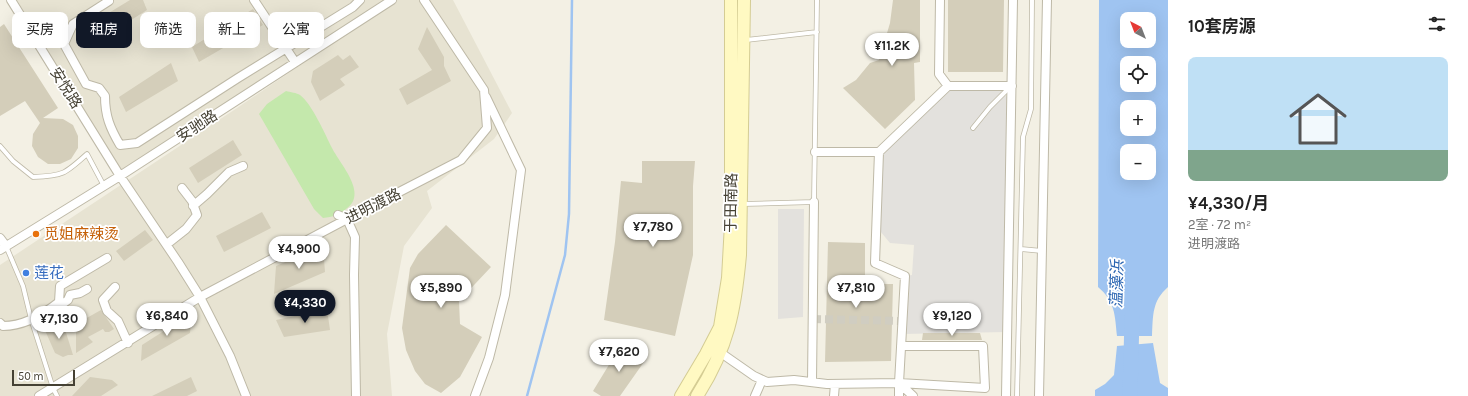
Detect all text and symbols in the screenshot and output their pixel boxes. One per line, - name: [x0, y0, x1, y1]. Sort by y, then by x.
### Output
- chip: 买房: [12, 12, 68, 48]
- chip: 租房: [76, 12, 132, 48]
- chip: 筛选: [140, 12, 196, 48]
- chip: 新上: [204, 12, 260, 48]
- chip: 公寓: [268, 12, 324, 48]
- north arrow: [1120, 12, 1156, 48]
- map controls: [1120, 12, 1156, 180]
- icon: filters: [1426, 13, 1448, 35]
- text: 10套房源: [1188, 16, 1256, 36]
- pin: ¥11.2K: [859, 33, 925, 67]
- text: ¥11.2K: [874, 38, 910, 53]
- button: locate: [1120, 56, 1156, 92]
- street label: 安悦路: [46, 64, 86, 112]
- icon: home: [1282, 83, 1354, 155]
- button: +: [1120, 100, 1156, 136]
- street label: 安驰路: [173, 106, 221, 146]
- button: −: [1120, 144, 1156, 180]
- street label: 于田南路: [721, 173, 741, 233]
- street label: 进明渡路: [342, 184, 404, 228]
- text: ¥4,330/月: [1188, 193, 1269, 213]
- pin: ¥7,780: [620, 214, 686, 248]
- text: 2室 · 72 m²: [1188, 217, 1251, 232]
- text: ¥7,780: [633, 219, 673, 234]
- place label: 觅姐麻辣烫: [44, 225, 119, 243]
- marker: 觅姐麻辣烫: [31, 229, 41, 239]
- pin: ¥4,900: [266, 236, 332, 270]
- text: 进明渡路: [1188, 236, 1240, 251]
- text: ¥4,900: [277, 241, 321, 256]
- water label: 蕰藻浜: [1106, 258, 1127, 308]
- place label: 莲花: [34, 264, 64, 282]
- marker: 莲花: [21, 268, 31, 278]
- pin: ¥5,890: [408, 275, 474, 309]
- pin: ¥7,810: [823, 275, 889, 309]
- text: ¥5,890: [419, 280, 463, 295]
- text: ¥7,810: [837, 280, 875, 295]
- pin: ¥4,330: [272, 290, 338, 324]
- text: ¥4,330: [283, 295, 327, 310]
- pin: ¥6,840: [134, 303, 200, 337]
- pin: ¥9,120: [919, 303, 985, 337]
- pin: ¥7,130: [26, 306, 92, 340]
- text: ¥6,840: [145, 308, 189, 323]
- text: ¥9,120: [932, 308, 972, 323]
- text: ¥7,130: [40, 311, 78, 326]
- pin: ¥7,620: [586, 339, 652, 373]
- text: ¥7,620: [598, 344, 640, 359]
- scale bar: [12, 368, 75, 387]
- text: 50 m: [18, 370, 44, 383]

